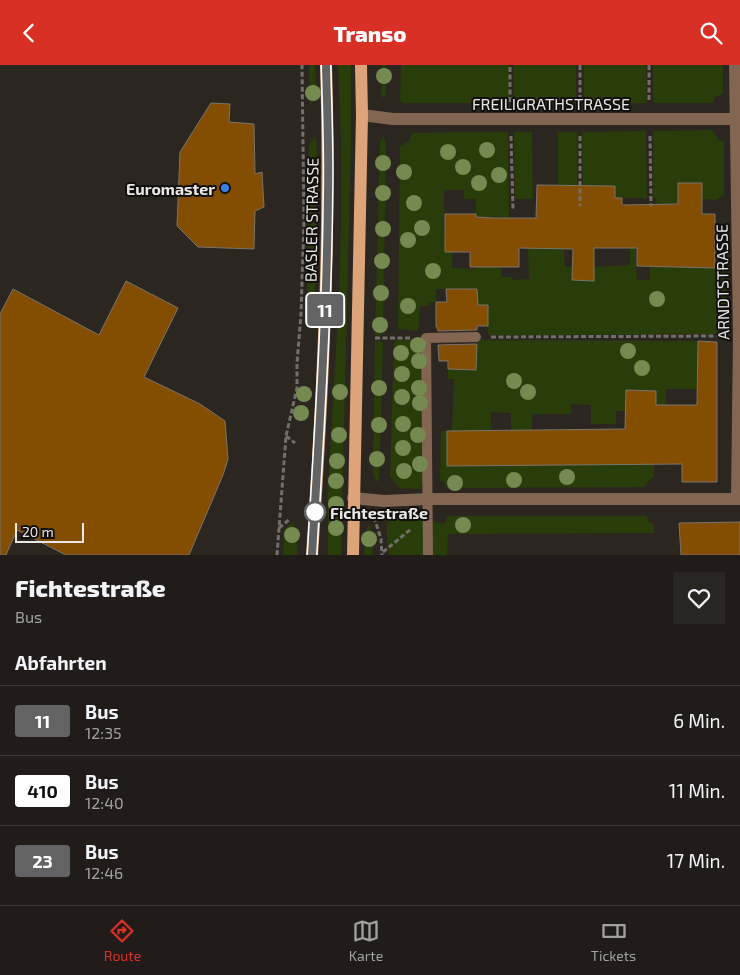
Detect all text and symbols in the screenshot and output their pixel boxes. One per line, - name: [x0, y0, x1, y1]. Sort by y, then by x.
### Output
- icon: back: [15, 19, 43, 47]
- icon: search: [697, 19, 725, 47]
- text: Transo: [333, 20, 407, 46]
- street label: FREILIGRATHSTRASSE: [472, 94, 630, 113]
- street label: BASLER STRASSE: [300, 158, 322, 282]
- place label: Euromaster: [126, 179, 215, 198]
- marker: Euromaster: [219, 182, 231, 194]
- street label: ARNDTSTRASSE: [711, 224, 733, 340]
- line badge: 11: [302, 294, 348, 326]
- text: 11: [317, 299, 333, 321]
- marker: Fichtestraße: [304, 501, 326, 523]
- place label: Fichtestraße: [330, 503, 428, 522]
- scale bar: [15, 520, 84, 543]
- text: 20 m: [22, 523, 54, 540]
- button: heart: [673, 572, 725, 624]
- text: Fichtestraße: [15, 573, 166, 602]
- text: Bus: [15, 607, 42, 626]
- text: Abfahrten: [15, 651, 107, 674]
- text: Bus: [85, 700, 119, 723]
- text: 6 Min.: [673, 709, 725, 732]
- text: 11: [35, 710, 50, 732]
- text: 12:35: [85, 723, 122, 742]
- text: Bus: [85, 770, 119, 793]
- text: 11 Min.: [669, 779, 725, 802]
- text: 410: [27, 780, 58, 802]
- text: 12:40: [85, 793, 124, 812]
- text: Bus: [85, 840, 119, 863]
- text: 17 Min.: [667, 849, 725, 872]
- text: 23: [32, 850, 53, 872]
- text: 12:46: [85, 863, 123, 882]
- tab: Route: [104, 917, 141, 964]
- tab: Karte: [349, 917, 383, 964]
- tab: Tickets: [591, 917, 636, 964]

